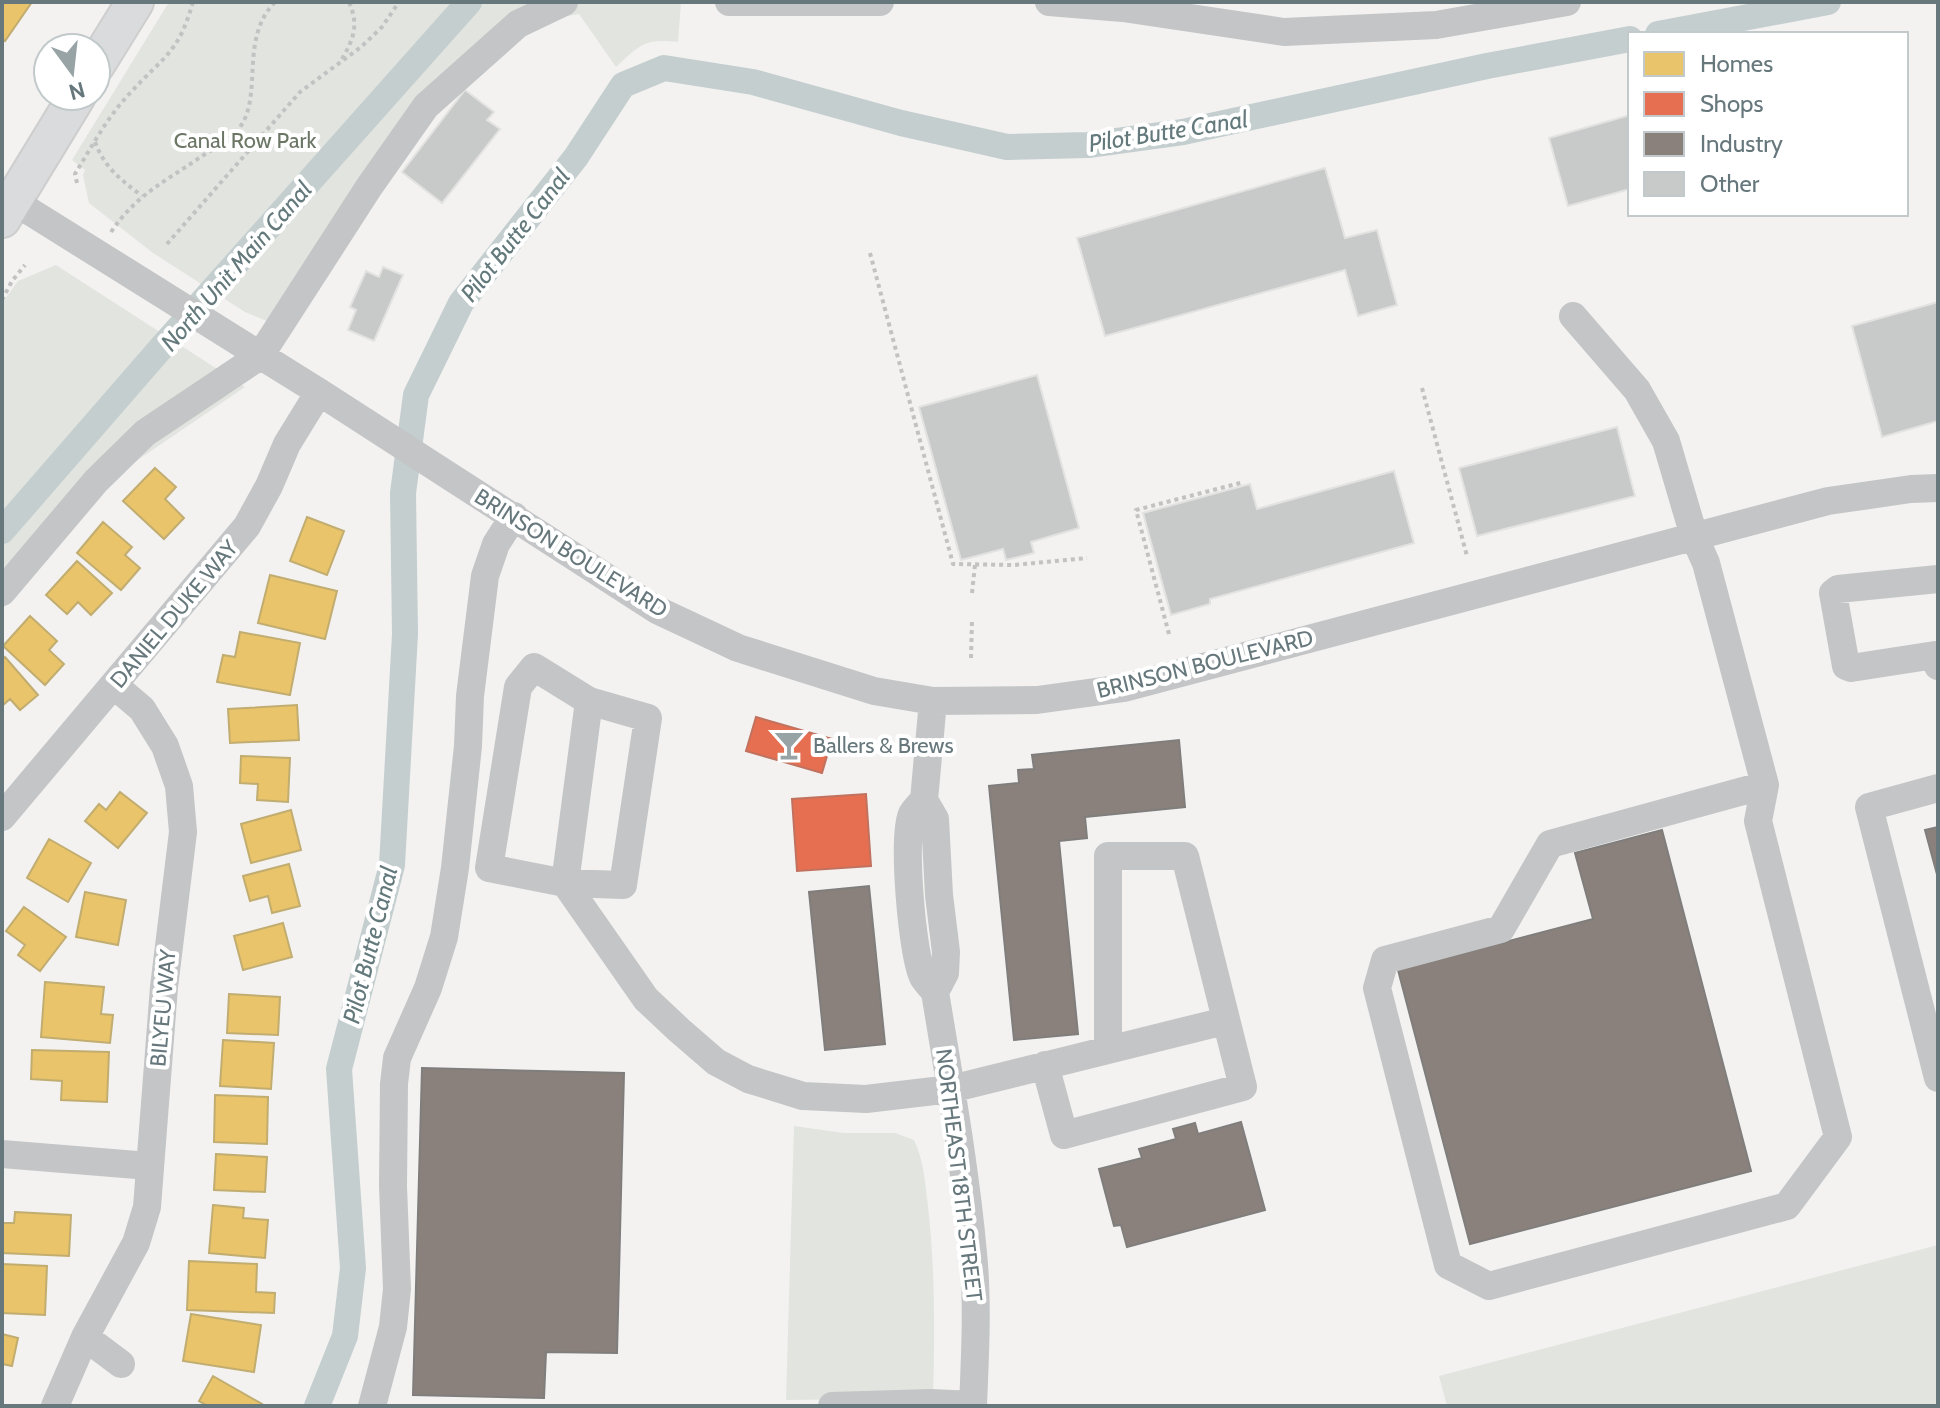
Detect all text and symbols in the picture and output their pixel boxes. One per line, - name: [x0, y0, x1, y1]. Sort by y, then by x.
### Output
- north arrow: [32, 32, 112, 112]
- legend: [1628, 32, 1908, 216]
- text: Homes: [1700, 49, 1773, 78]
- text: N: [66, 76, 88, 106]
- text: Shops: [1700, 89, 1763, 118]
- water label: Pilot Butte Canal: [1086, 104, 1250, 158]
- park label: Canal Row Park: [174, 127, 316, 154]
- text: Industry: [1700, 129, 1783, 158]
- water label: Pilot Butte Canal: [454, 162, 576, 307]
- text: Other: [1700, 169, 1760, 198]
- water label: North Unit Main Canal: [154, 175, 318, 357]
- street label: BRINSON BOULEVARD: [470, 483, 672, 623]
- street label: DANIEL DUKE WAY: [104, 534, 244, 693]
- street label: BRINSON BOULEVARD: [1094, 624, 1316, 704]
- bar icon: Ballers & Brews: [772, 728, 806, 762]
- place label: Ballers & Brews: [813, 732, 954, 759]
- water label: Pilot Butte Canal: [336, 863, 404, 1027]
- street label: BILYEU WAY: [144, 948, 182, 1068]
- street label: NORTHEAST 18TH STREET: [930, 1047, 988, 1303]

